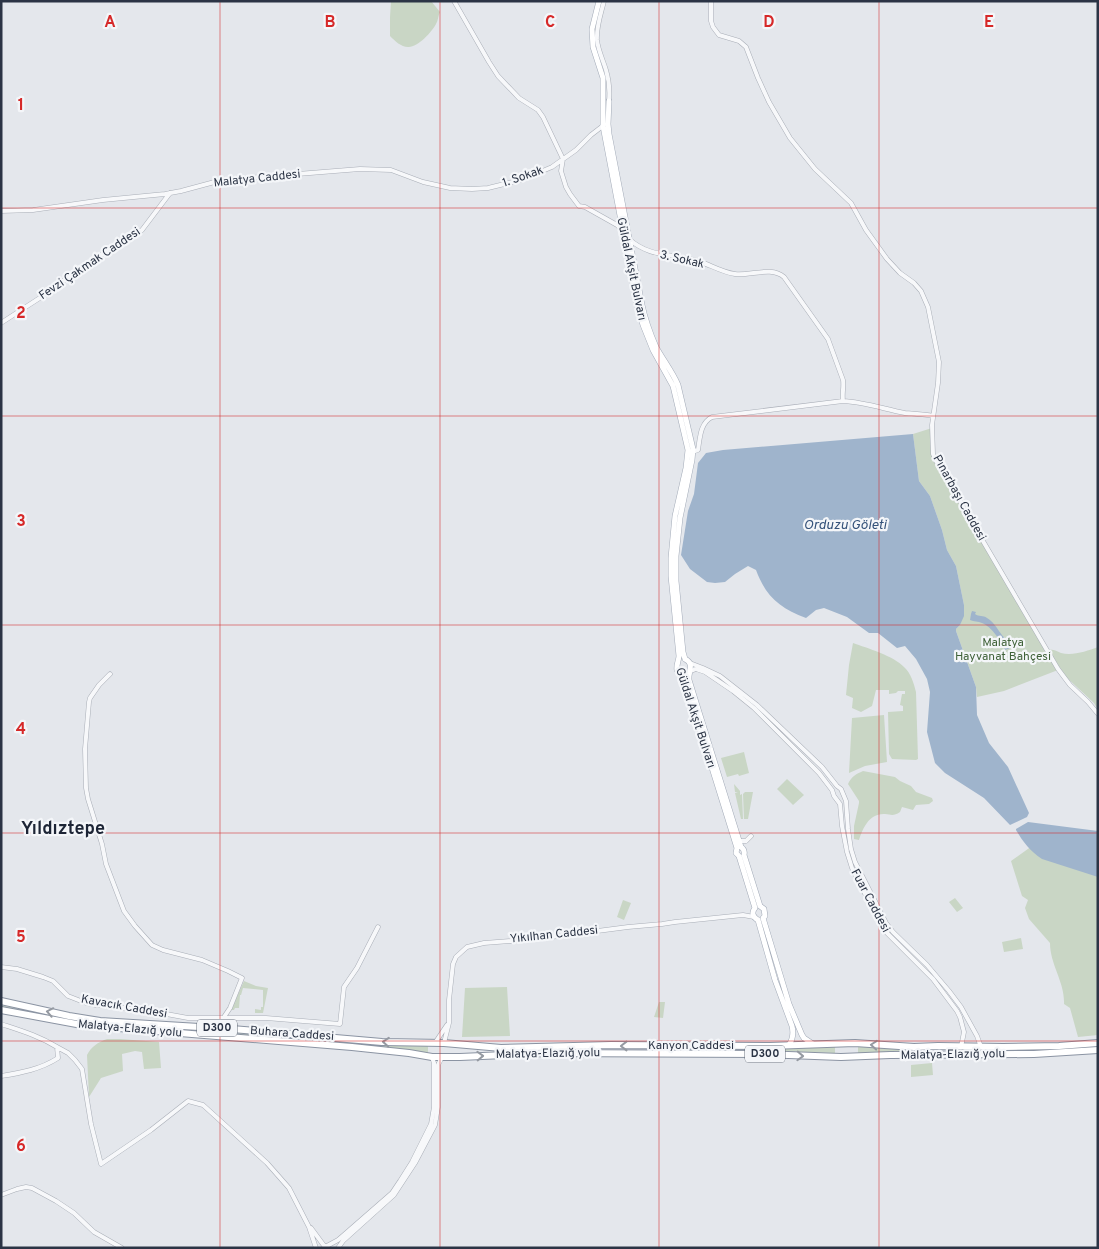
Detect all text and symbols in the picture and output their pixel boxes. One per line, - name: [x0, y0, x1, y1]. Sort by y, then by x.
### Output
- text: A: [104, 13, 116, 33]
- text: B: [324, 13, 336, 33]
- text: C: [545, 13, 555, 33]
- text: D: [763, 13, 775, 33]
- text: E: [984, 13, 994, 33]
- text: 1: [18, 96, 24, 116]
- street label: 1. Sokak: [500, 163, 546, 191]
- street label: Malatya Caddesi: [213, 166, 301, 192]
- street label: Güldal Akşit Bulvarı: [612, 216, 650, 322]
- street label: Fevzi Çakmak Caddesi: [36, 224, 144, 304]
- street label: 3. Sokak: [658, 247, 706, 273]
- text: 2: [16, 304, 26, 324]
- street label: Pınarbaşı Caddesi: [929, 452, 989, 544]
- text: 3: [16, 512, 26, 532]
- water label: Orduzu Göleti: [804, 517, 888, 534]
- park label: Malatya Hayvanat Bahçesi: [955, 635, 1051, 665]
- street label: Güldal Akşit Bulvarı: [671, 666, 719, 770]
- text: 4: [16, 720, 26, 740]
- district label: Yıldıztepe: [21, 818, 105, 841]
- street label: Fuar Caddesi: [847, 866, 893, 936]
- street label: Yıkılhan Caddesi: [509, 922, 599, 948]
- text: 5: [16, 928, 26, 948]
- street label: Kavacık Caddesi: [80, 992, 168, 1022]
- one-way arrow: [46, 1007, 55, 1018]
- street label: Malatya-Elazığ yolu: [77, 1016, 183, 1042]
- road number: D300: [197, 1020, 237, 1036]
- street label: Buhara Caddesi: [249, 1023, 335, 1045]
- one-way arrow: [382, 1037, 390, 1048]
- street label: Kanyon Caddesi: [648, 1038, 734, 1054]
- one-way arrow: [870, 1039, 878, 1050]
- one-way arrow: [620, 1040, 628, 1051]
- street label: Malatya-Elazığ yolu: [496, 1045, 600, 1063]
- road number: D300: [745, 1046, 785, 1062]
- street label: Malatya-Elazığ yolu: [901, 1046, 1005, 1064]
- one-way arrow: [477, 1050, 485, 1061]
- one-way arrow: [797, 1050, 805, 1061]
- text: 6: [16, 1137, 26, 1157]

